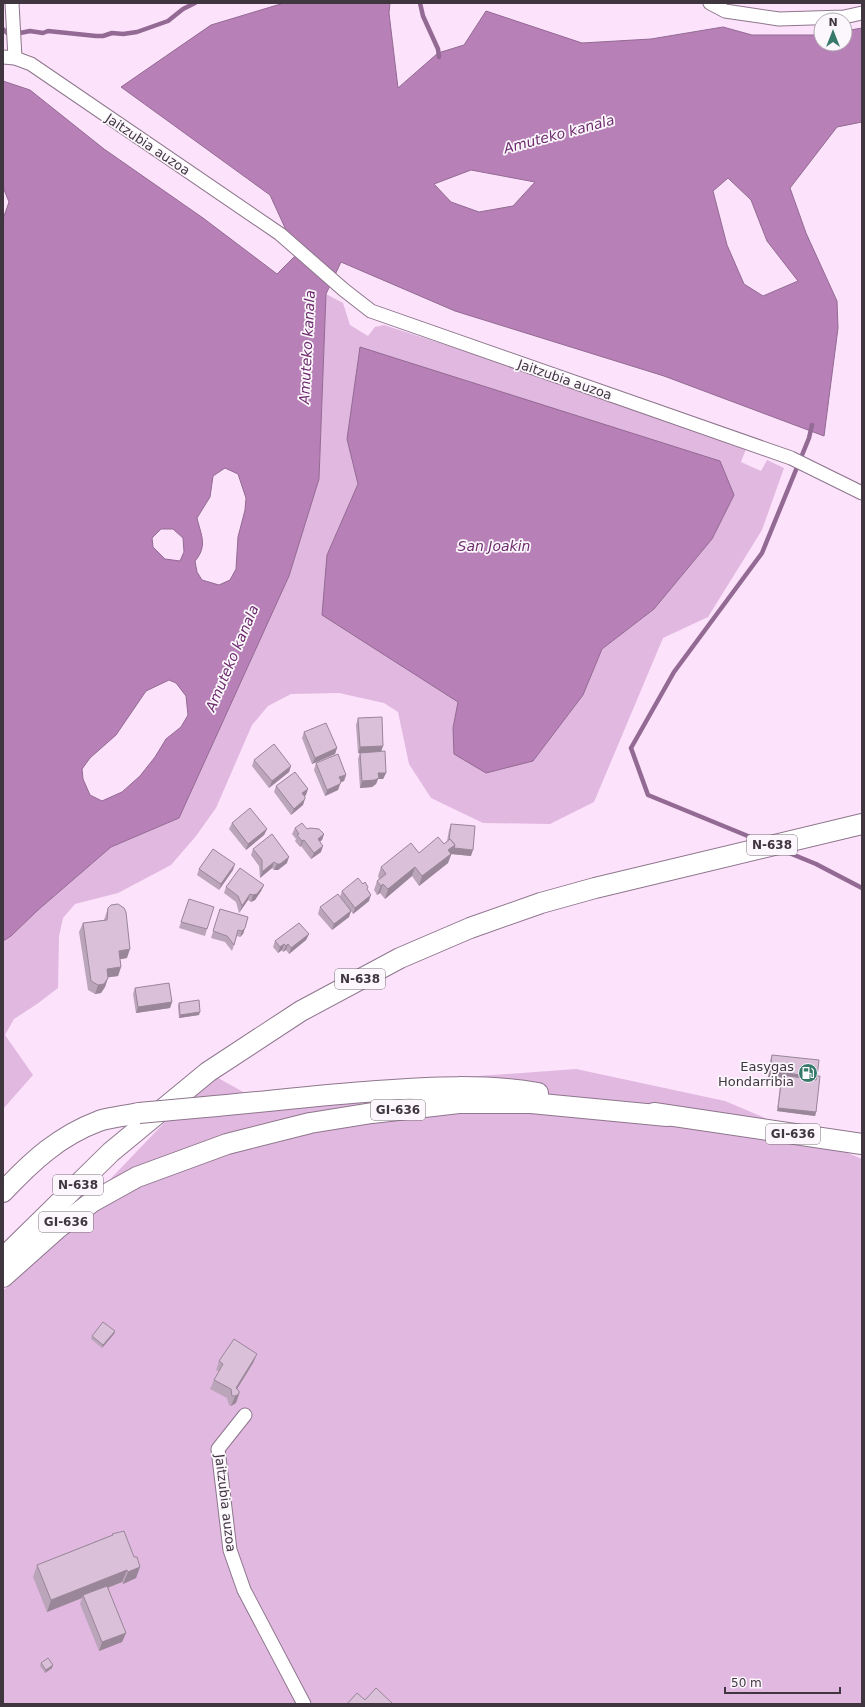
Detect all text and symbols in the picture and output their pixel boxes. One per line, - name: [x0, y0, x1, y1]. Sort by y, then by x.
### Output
- north arrow: [813, 12, 853, 52]
- text: N: [828, 16, 838, 29]
- street label: Jaitzubia auzoa: [102, 110, 193, 178]
- water label: Amuteko kanala: [501, 112, 616, 157]
- water label: Amuteko kanala: [296, 290, 318, 405]
- street label: Jaitzubia auzoa: [515, 356, 614, 403]
- water label: San Joakin: [458, 538, 530, 554]
- water label: Amuteko kanala: [202, 602, 262, 714]
- road number: N-638: [747, 835, 797, 855]
- road number: N-638: [335, 969, 385, 989]
- place label: Easygas Hondarribia: [718, 1059, 794, 1089]
- fuel station icon: Easygas Hondarribia: [797, 1062, 819, 1084]
- road number: GI-636: [371, 1100, 425, 1120]
- road number: GI-636: [766, 1124, 820, 1144]
- road number: N-638: [53, 1175, 103, 1195]
- road number: GI-636: [39, 1212, 93, 1232]
- street label: Jaitzubia auzoa: [212, 1452, 239, 1553]
- scale bar: [725, 1669, 840, 1695]
- text: 50 m: [731, 1676, 762, 1690]

